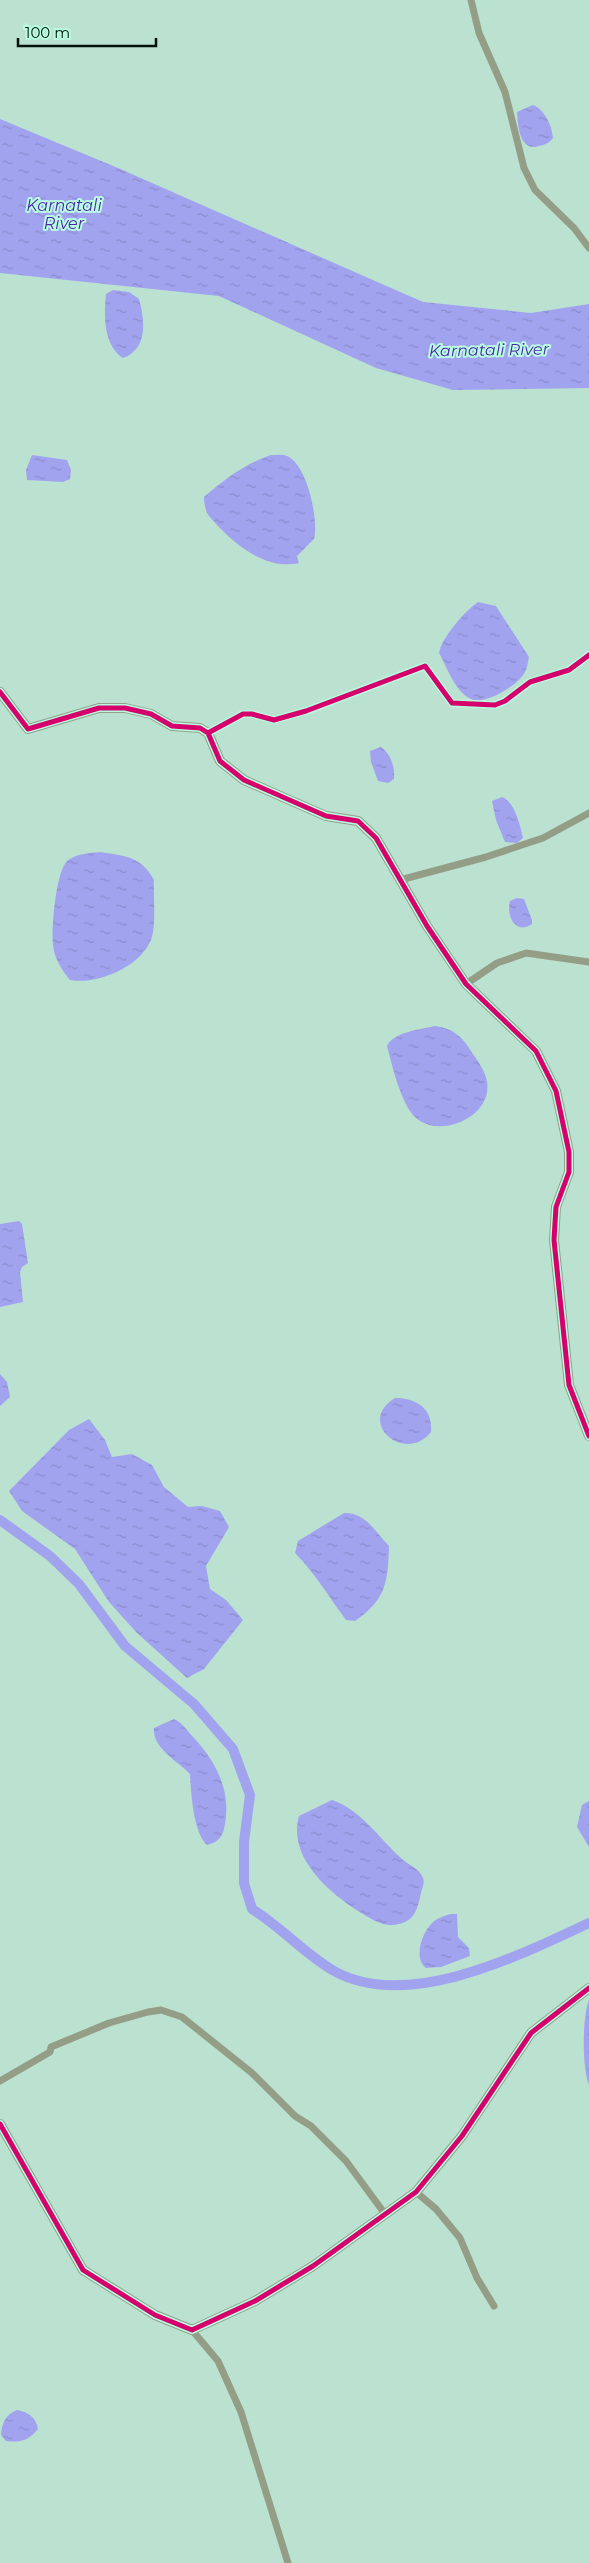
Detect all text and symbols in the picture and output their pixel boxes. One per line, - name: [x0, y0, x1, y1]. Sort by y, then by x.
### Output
- scale bar: [18, 15, 155, 47]
- text: 100 m: [25, 23, 70, 42]
- water label: Karnatali River: [26, 196, 102, 233]
- water label: Karnatali River: [429, 339, 550, 361]

